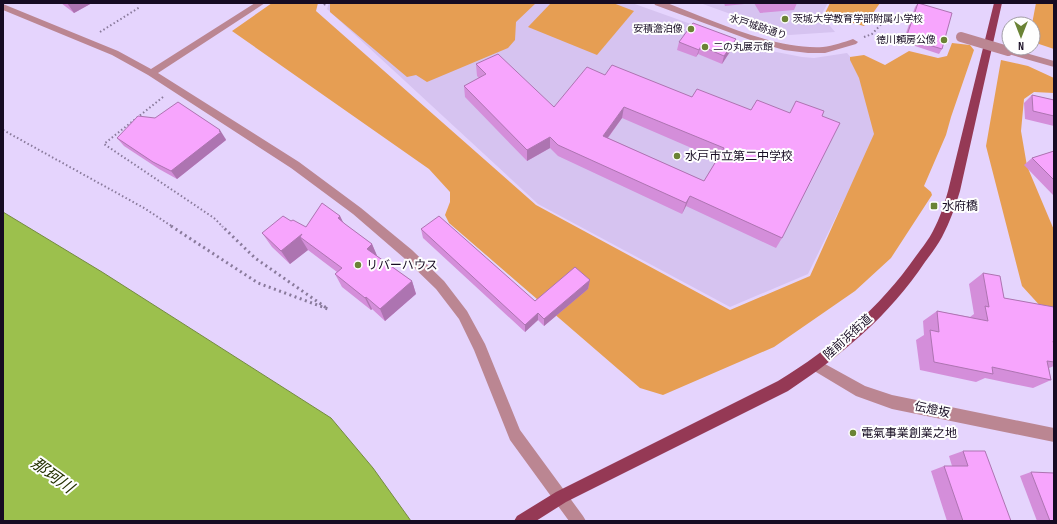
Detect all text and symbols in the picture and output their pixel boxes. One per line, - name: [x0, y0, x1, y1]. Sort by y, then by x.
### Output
- street label: 水戸城跡通り: [728, 12, 788, 42]
- place label: 茨城大学教育学部附属小学校: [793, 13, 923, 25]
- marker: 茨城大学教育学部附属小学校: [780, 14, 790, 24]
- north arrow: [1001, 16, 1041, 56]
- place label: 安積澹泊像: [633, 23, 683, 35]
- marker: 安積澹泊像: [686, 24, 696, 34]
- place label: 徳川頼房公像: [876, 34, 936, 46]
- marker: 徳川頼房公像: [939, 35, 949, 45]
- text: N: [1018, 39, 1024, 52]
- place label: 二の丸展示館: [713, 41, 773, 53]
- marker: 二の丸展示館: [700, 42, 710, 52]
- place label: 水戸市立第二中学校: [685, 149, 793, 164]
- marker: 水戸市立第二中学校: [672, 151, 682, 161]
- place label: 水府橋: [942, 199, 978, 214]
- marker: 水府橋: [929, 201, 939, 211]
- place label: リバーハウス: [366, 258, 438, 273]
- marker: リバーハウス: [353, 260, 363, 270]
- street label: 陸前浜街道: [821, 311, 875, 363]
- street label: 伝燈坂: [913, 399, 951, 421]
- place label: 電氣事業創業之地: [861, 426, 957, 441]
- marker: 電氣事業創業之地: [848, 428, 858, 438]
- water label: 那珂川: [27, 454, 79, 499]

